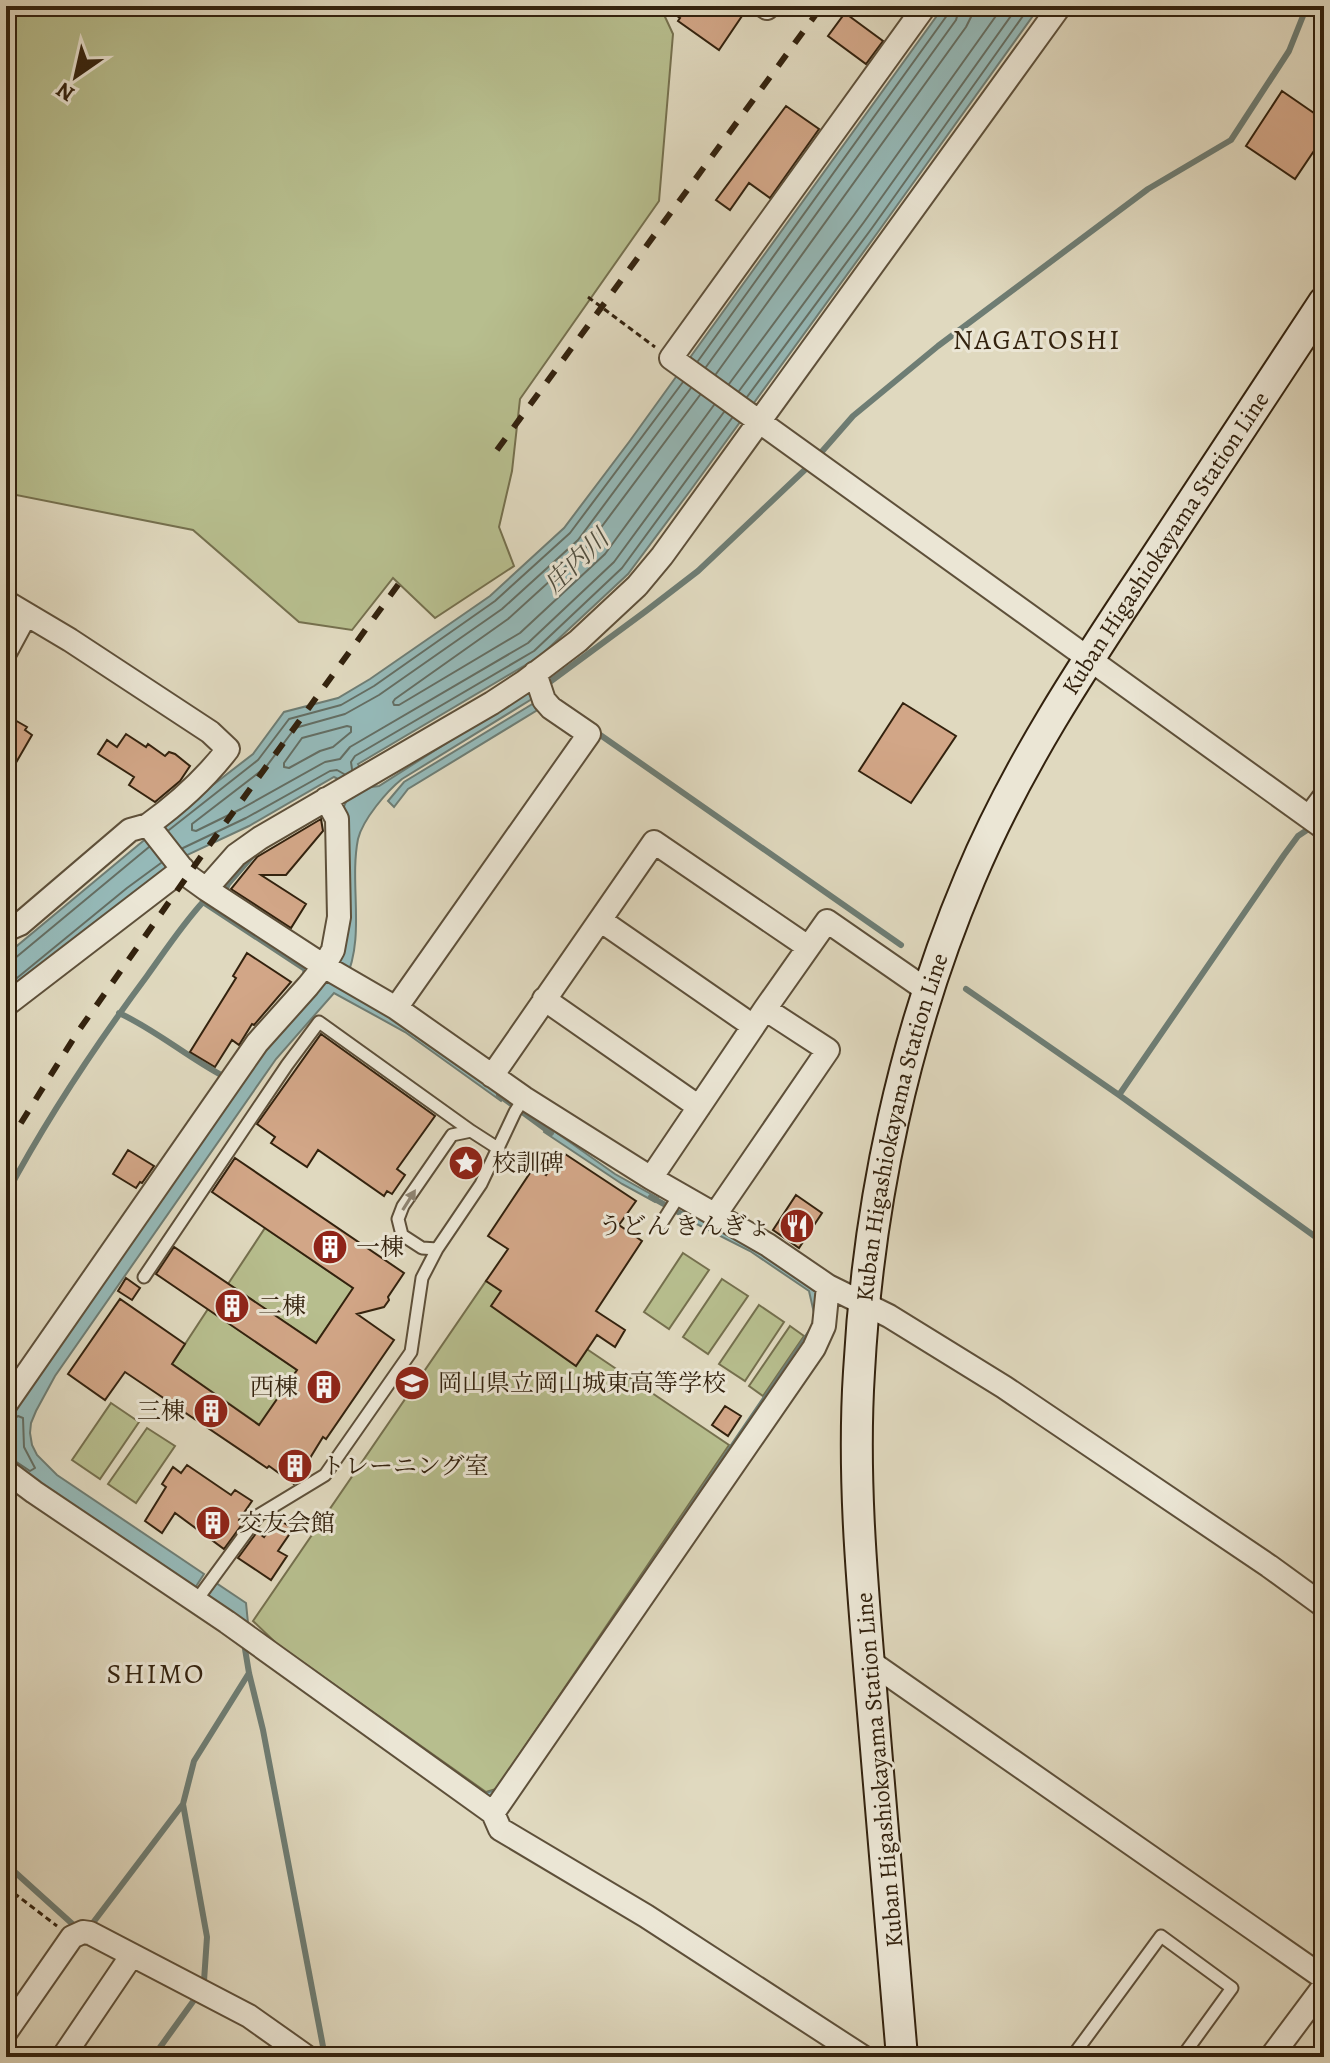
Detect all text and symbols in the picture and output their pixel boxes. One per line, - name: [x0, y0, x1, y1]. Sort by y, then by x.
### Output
- north arrow: [36, 36, 116, 116]
- text: N: [50, 75, 80, 109]
- district label: NAGATOSHI: [953, 321, 1121, 359]
- street label: Kuban Higashiokayama Station Line: [1054, 385, 1276, 701]
- water label: 庄内川: [536, 520, 619, 601]
- street label: Kuban Higashiokayama Station Line: [848, 949, 956, 1303]
- place icon: 校訓碑: [447, 1144, 485, 1182]
- place label: 校訓碑: [492, 1147, 564, 1179]
- one-way arrow: [401, 1189, 416, 1210]
- restaurant icon: うどん きんぎょ: [778, 1207, 816, 1245]
- place label: うどん きんぎょ: [598, 1210, 771, 1242]
- building icon: 一棟: [311, 1228, 349, 1266]
- place label: 一棟: [356, 1231, 404, 1263]
- building icon: 二棟: [213, 1287, 251, 1325]
- place label: 二棟: [258, 1290, 306, 1322]
- school or university icon: 岡山県立岡山城東高等学校: [393, 1364, 431, 1402]
- place label: 岡山県立岡山城東高等学校: [438, 1367, 726, 1399]
- building icon: 西棟: [305, 1368, 343, 1406]
- place label: 西棟: [250, 1371, 298, 1403]
- building icon: 三棟: [192, 1392, 230, 1430]
- place label: 三棟: [137, 1395, 185, 1427]
- building icon: トレーニング室: [276, 1447, 314, 1485]
- place label: トレーニング室: [321, 1450, 489, 1482]
- building icon: 交友会館: [194, 1504, 232, 1542]
- place label: 交友会館: [239, 1507, 335, 1539]
- street label: Kuban Higashiokayama Station Line: [848, 1591, 910, 1949]
- district label: SHIMO: [107, 1655, 205, 1693]

